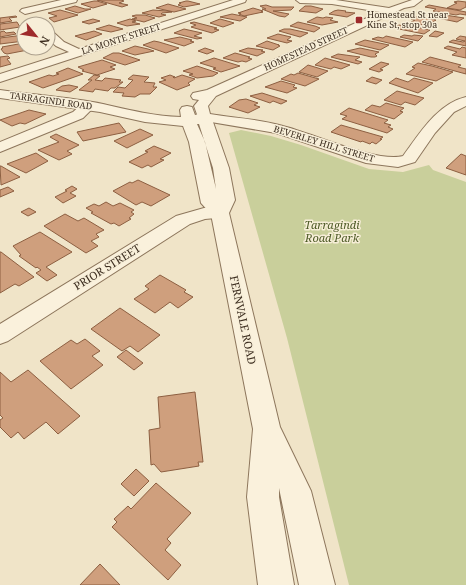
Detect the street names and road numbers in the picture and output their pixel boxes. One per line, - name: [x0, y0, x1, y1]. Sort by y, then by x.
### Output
- street label: LA MONTE STREET: [80, 19, 163, 57]
- street label: HOMESTEAD STREET: [261, 23, 351, 74]
- street label: TARRAGINDI ROAD: [9, 88, 94, 113]
- street label: BEVERLEY HILL STREET: [272, 122, 377, 165]
- street label: PRIOR STREET: [70, 240, 143, 293]
- street label: FERNVALE ROAD: [227, 274, 260, 366]

